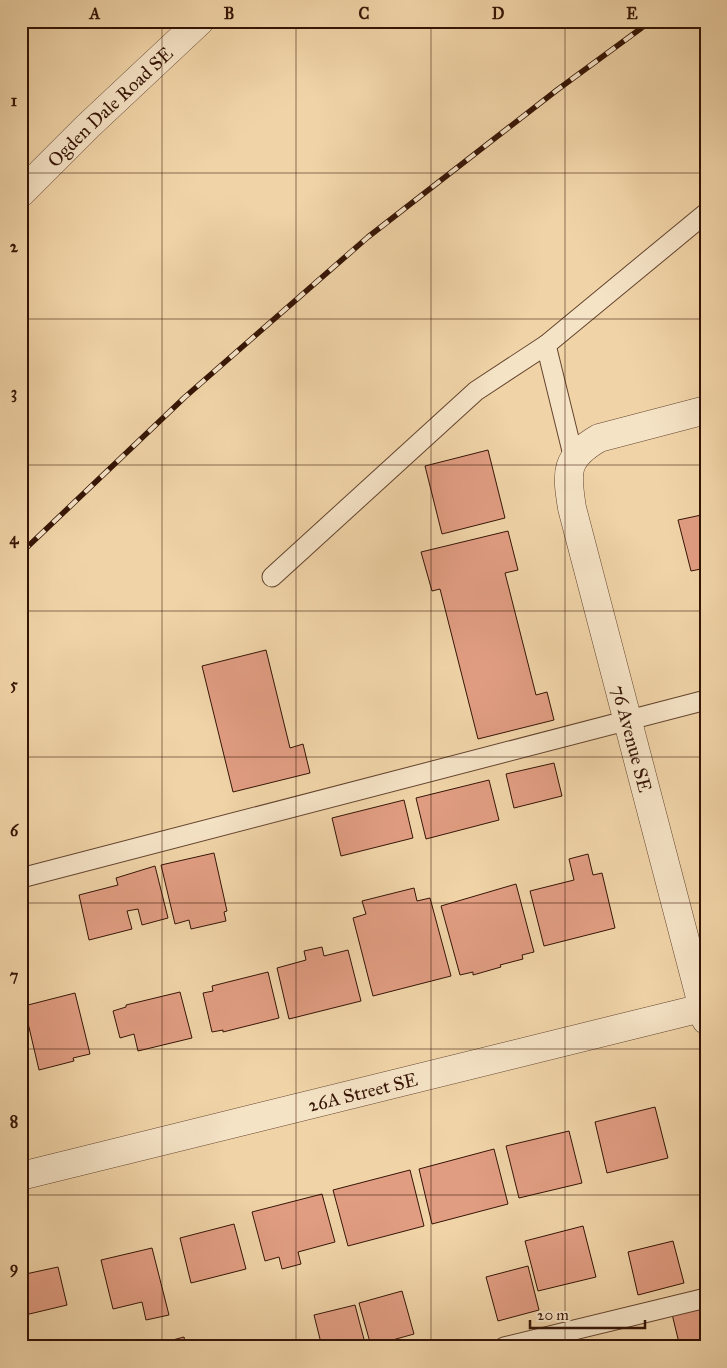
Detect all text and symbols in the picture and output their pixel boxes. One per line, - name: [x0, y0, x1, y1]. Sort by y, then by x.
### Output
- text: A: [89, 4, 101, 23]
- text: B: [224, 4, 234, 23]
- text: C: [359, 4, 370, 23]
- text: D: [492, 4, 505, 23]
- text: E: [626, 4, 638, 23]
- street label: Ogden Dale Road SE: [42, 41, 177, 172]
- text: 1: [11, 91, 18, 110]
- text: 2: [10, 237, 19, 256]
- text: 3: [11, 383, 17, 403]
- text: 4: [10, 529, 20, 549]
- text: 5: [10, 675, 18, 694]
- street label: 76 Avenue SE: [607, 683, 657, 795]
- text: 6: [10, 821, 19, 840]
- text: 7: [10, 966, 19, 985]
- street label: 26A Street SE: [306, 1067, 420, 1116]
- text: 8: [10, 1112, 18, 1131]
- text: 9: [10, 1258, 18, 1278]
- scale bar: [530, 1298, 644, 1330]
- text: 20 m: [537, 1306, 569, 1324]

